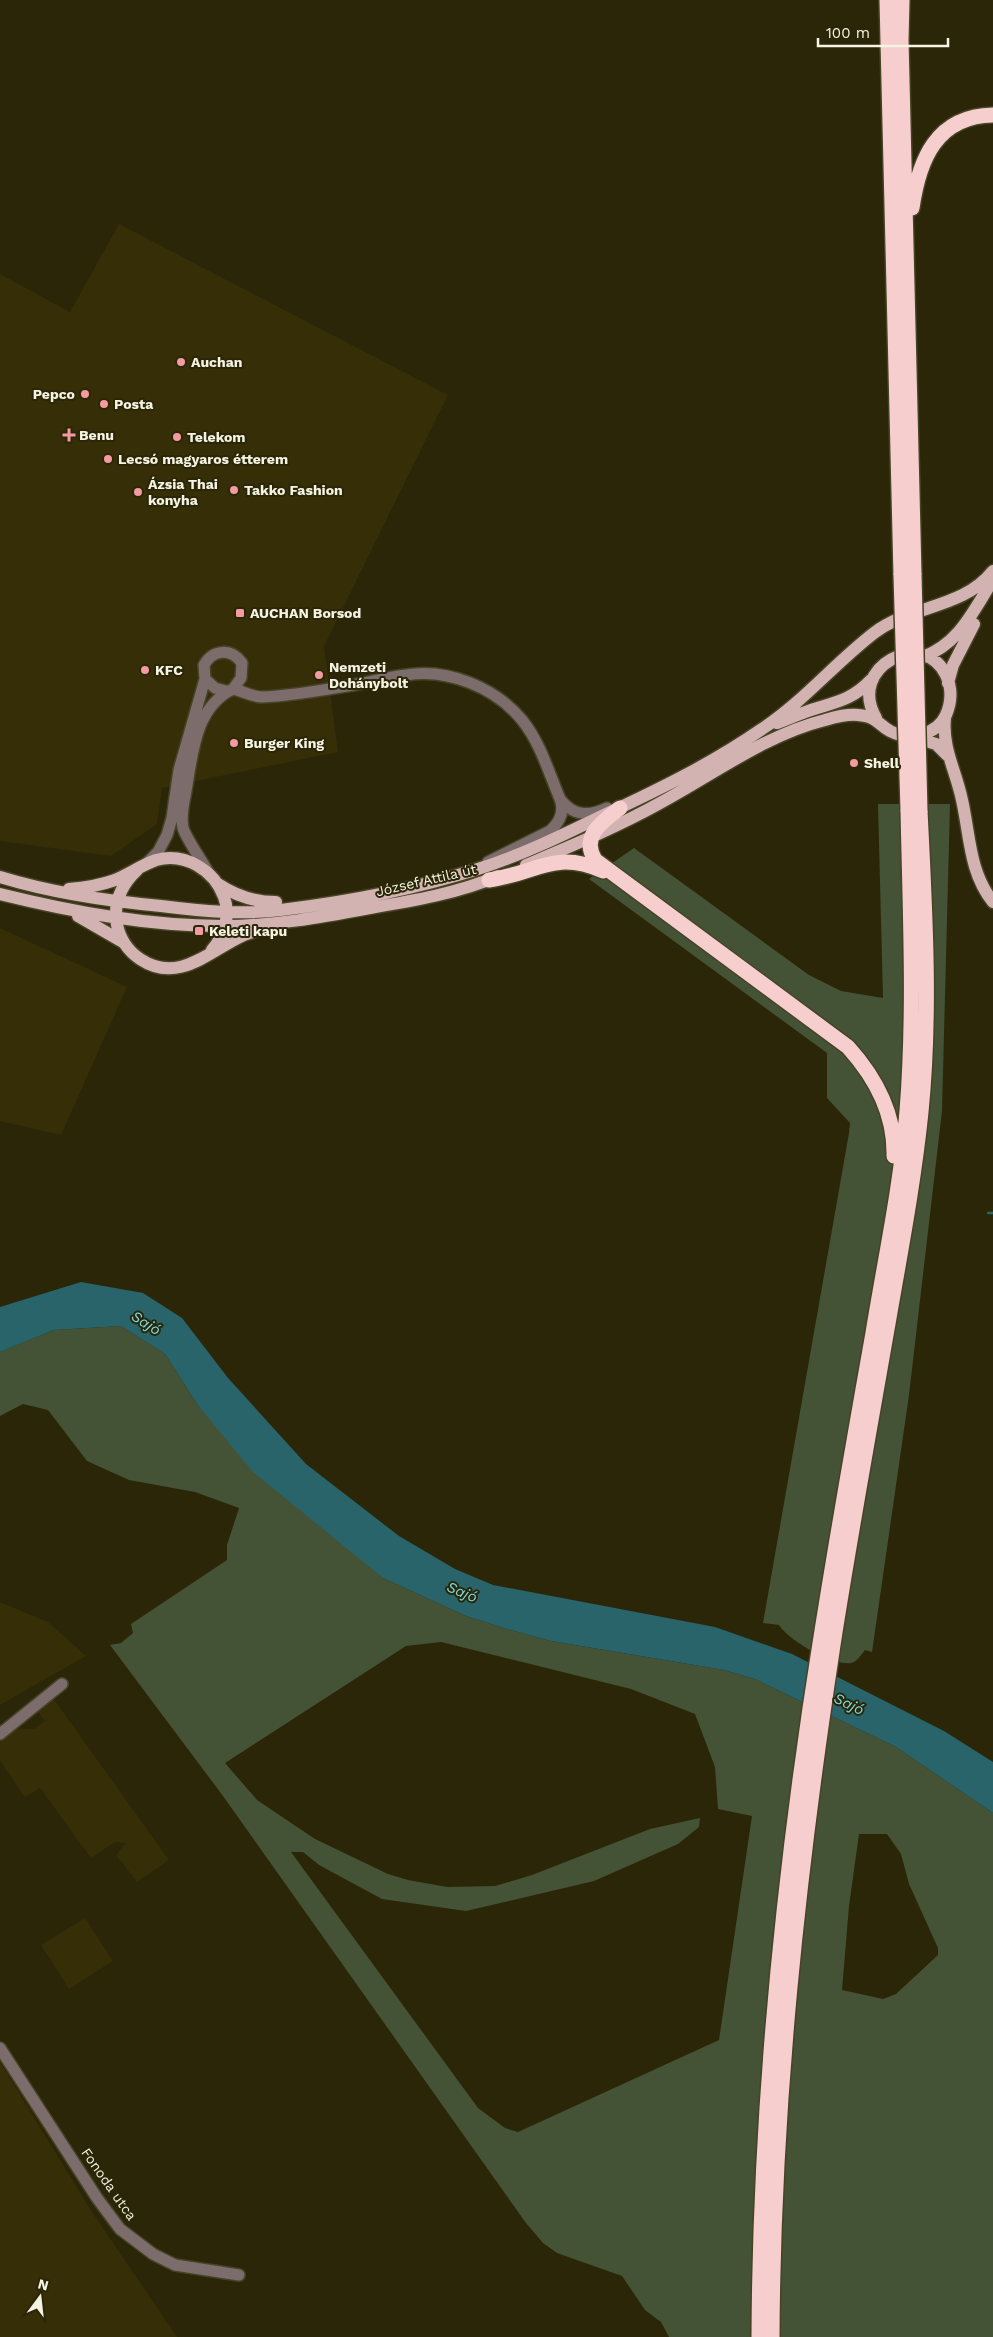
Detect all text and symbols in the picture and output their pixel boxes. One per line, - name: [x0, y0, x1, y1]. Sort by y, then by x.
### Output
- scale bar: [818, 15, 948, 47]
- text: 100 m: [826, 24, 870, 42]
- place label: Auchan: [191, 354, 243, 370]
- marker: Auchan: [175, 356, 187, 368]
- place label: Pepco: [33, 386, 75, 402]
- marker: Pepco: [79, 388, 91, 400]
- place label: Posta: [114, 396, 154, 412]
- marker: Posta: [98, 398, 110, 410]
- place label: Benu: [79, 427, 114, 443]
- marker: Benu: [63, 429, 75, 441]
- place label: Telekom: [187, 429, 246, 445]
- marker: Telekom: [171, 431, 183, 443]
- place label: Lecsó magyaros étterem: [118, 451, 288, 467]
- marker: Lecsó magyaros étterem: [102, 453, 114, 465]
- place label: Ázsia Thai konyha: [148, 476, 218, 508]
- place label: Takko Fashion: [244, 482, 343, 498]
- marker: Takko Fashion: [228, 484, 240, 496]
- marker: Ázsia Thai konyha: [132, 486, 144, 498]
- place label: AUCHAN Borsod: [250, 605, 361, 621]
- marker: AUCHAN Borsod: [234, 607, 246, 619]
- place label: Nemzeti Dohánybolt: [329, 659, 408, 691]
- place label: KFC: [155, 662, 183, 678]
- marker: KFC: [139, 664, 151, 676]
- marker: Nemzeti Dohánybolt: [313, 669, 325, 681]
- place label: Burger King: [244, 735, 324, 751]
- marker: Burger King: [228, 737, 240, 749]
- place label: Shell: [864, 755, 899, 771]
- marker: Shell: [848, 757, 860, 769]
- street label: József Attila út: [374, 861, 478, 899]
- place label: Keleti kapu: [209, 923, 287, 939]
- marker: Keleti kapu: [193, 925, 205, 937]
- water label: Sajó: [128, 1307, 164, 1339]
- water label: Sajó: [444, 1578, 480, 1606]
- water label: Sajó: [831, 1689, 867, 1719]
- street label: Fonoda utca: [78, 2145, 140, 2223]
- north arrow: [15, 2272, 65, 2322]
- text: N: [36, 2275, 50, 2294]

